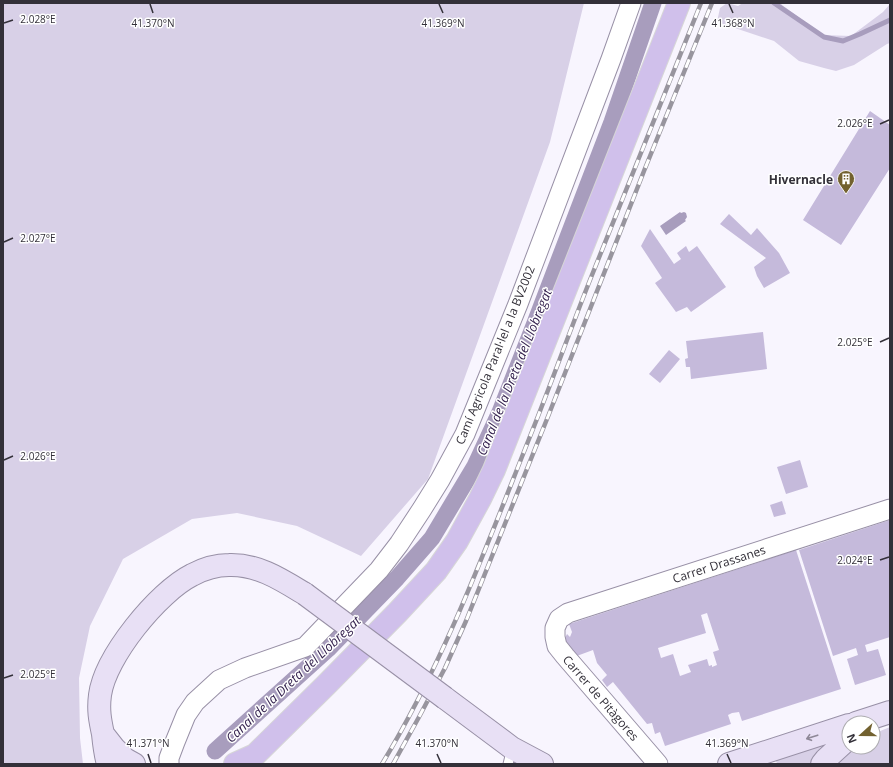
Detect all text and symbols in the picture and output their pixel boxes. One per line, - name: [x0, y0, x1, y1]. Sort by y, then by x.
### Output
- text: 2.028°E: [20, 12, 56, 26]
- text: 41.370°N: [131, 16, 175, 30]
- text: 41.369°N: [421, 16, 465, 30]
- text: 41.368°N: [711, 16, 755, 30]
- text: 2.026°E: [837, 116, 873, 130]
- building icon: Hivernacle: [836, 169, 856, 194]
- place label: Hivernacle: [769, 171, 833, 188]
- text: 2.027°E: [20, 231, 56, 245]
- street label: Camí Agricola Paral·lel a la BV2002: [451, 263, 539, 447]
- water label: Canal de la Dreta del Llobregat: [472, 285, 556, 458]
- text: 2.025°E: [837, 335, 873, 349]
- text: 2.026°E: [20, 449, 56, 463]
- street label: Carrer Drassanes: [670, 541, 768, 587]
- text: 2.024°E: [837, 553, 873, 567]
- water label: Canal de la Dreta del Llobregat: [222, 611, 365, 746]
- street label: Carrer de Pitàgores: [559, 652, 643, 745]
- text: 2.025°E: [20, 667, 56, 681]
- north arrow: [841, 715, 881, 755]
- text: N: [843, 732, 860, 746]
- one-way arrow: [806, 734, 819, 741]
- text: 41.371°N: [126, 736, 170, 750]
- text: 41.370°N: [415, 736, 459, 750]
- text: 41.369°N: [705, 736, 749, 750]

